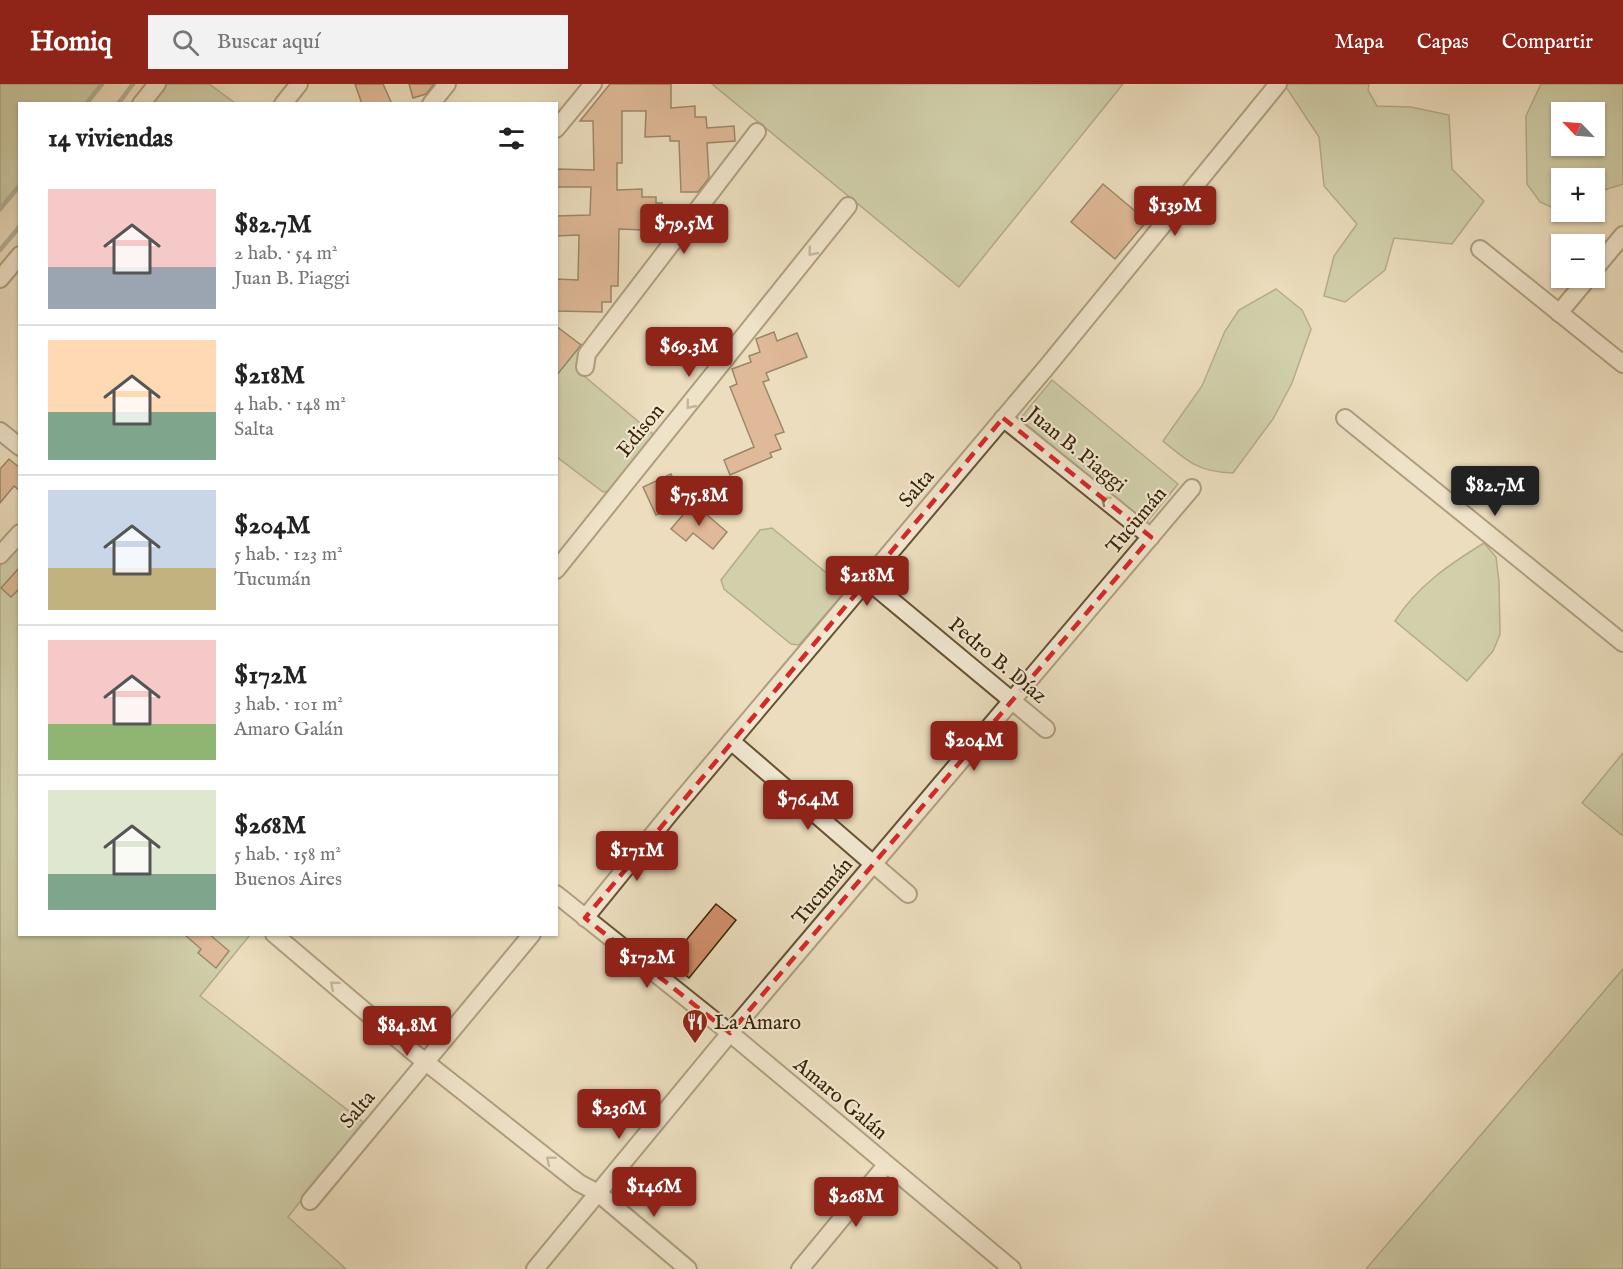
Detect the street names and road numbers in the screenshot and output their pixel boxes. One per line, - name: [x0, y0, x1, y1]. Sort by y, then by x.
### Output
- street label: Edison: [611, 399, 671, 463]
- street label: Juan B. Piaggi: [1019, 400, 1132, 499]
- street label: Salta: [893, 464, 942, 514]
- street label: Tucumán: [1101, 481, 1173, 561]
- street label: Pedro B. Díaz: [942, 612, 1052, 710]
- street label: Tucumán: [787, 852, 859, 932]
- street label: Amaro Galán: [787, 1051, 893, 1146]
- street label: Salta: [334, 1085, 383, 1135]

